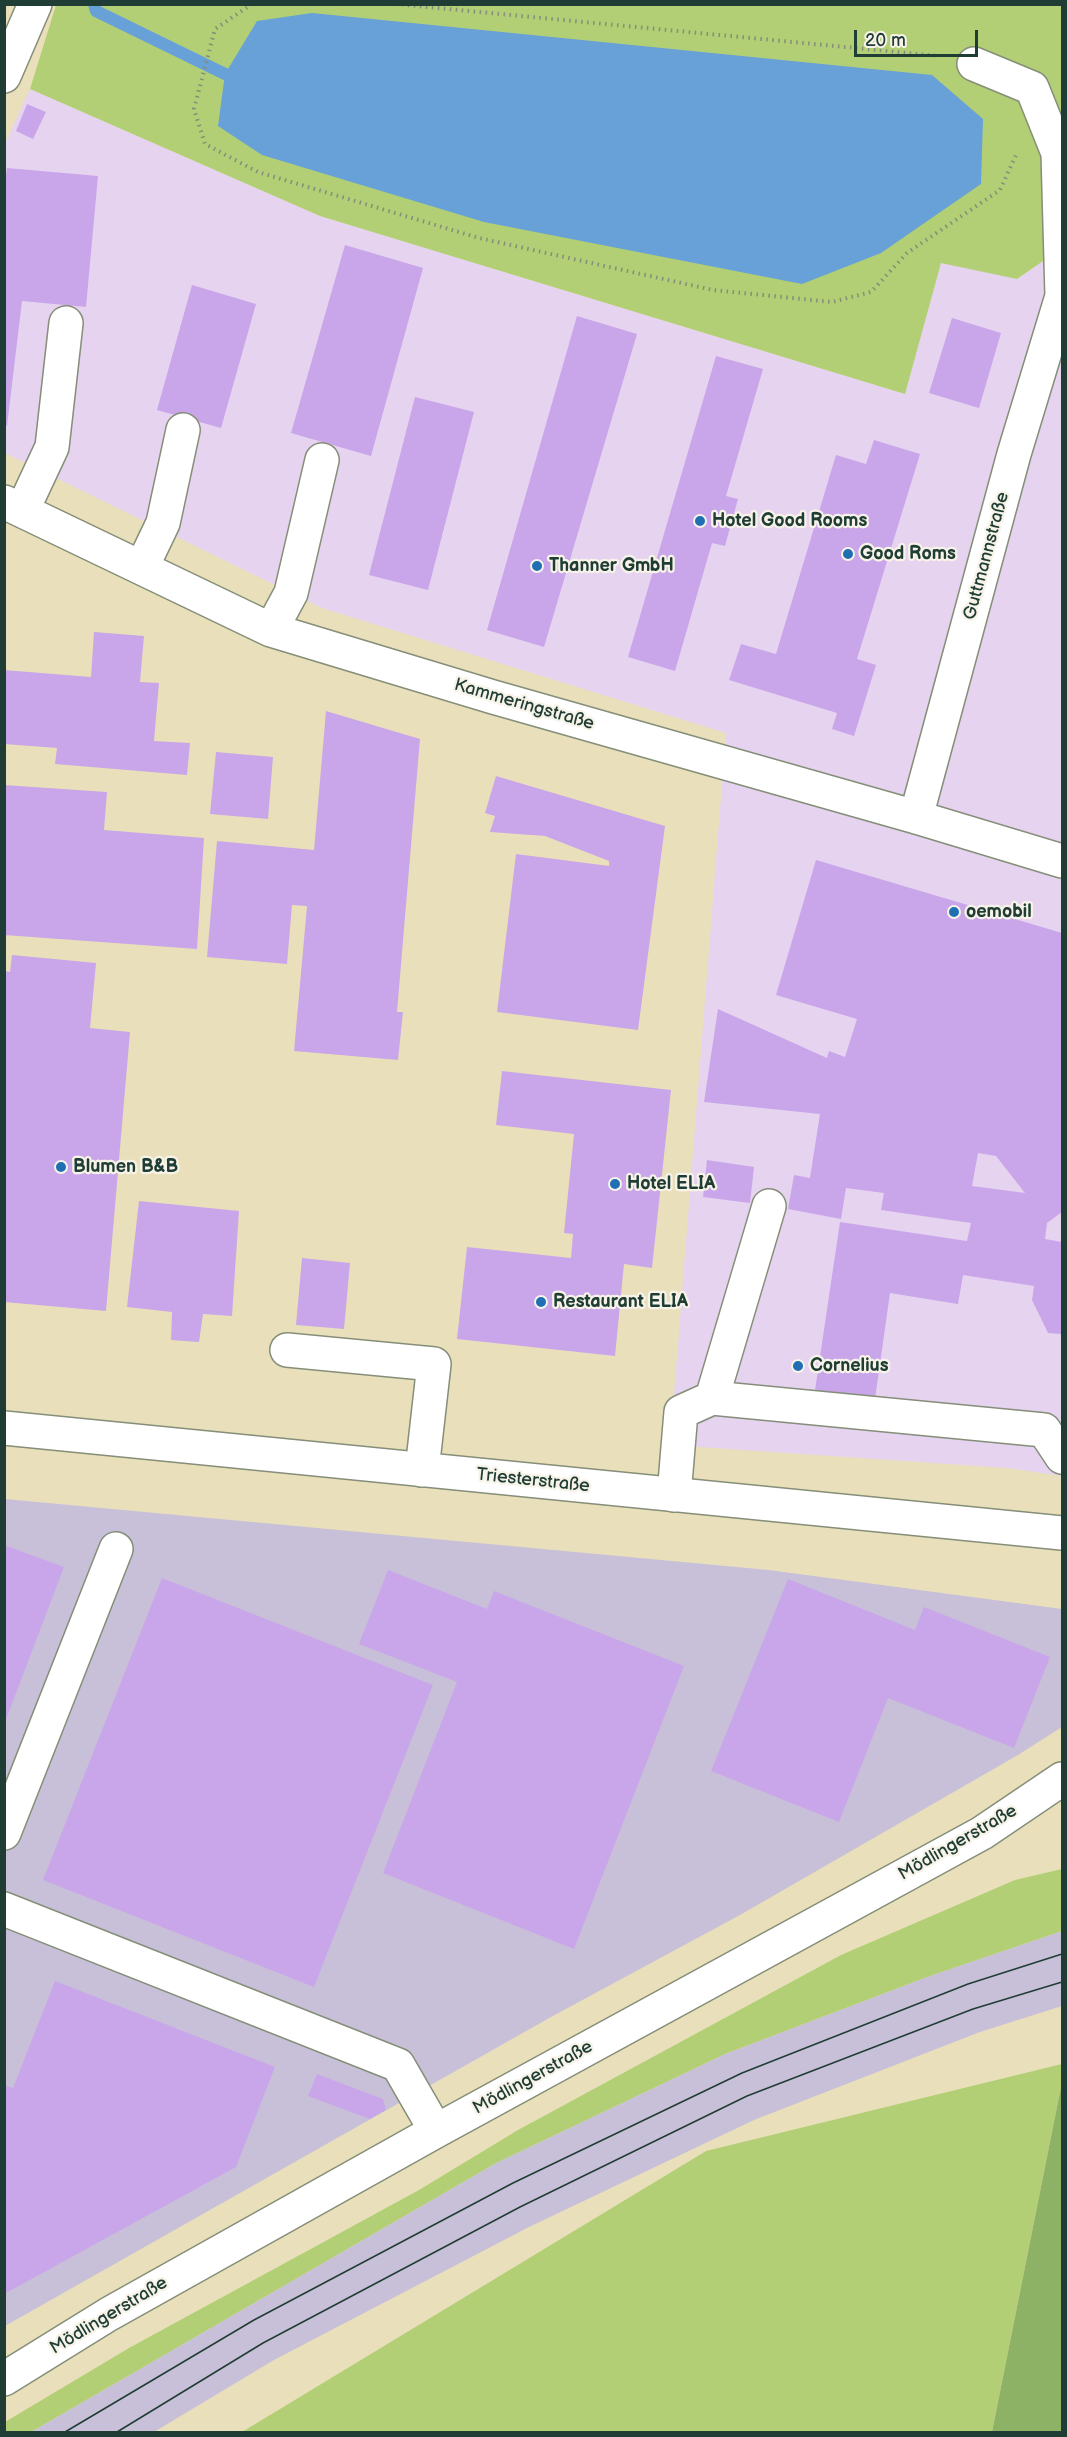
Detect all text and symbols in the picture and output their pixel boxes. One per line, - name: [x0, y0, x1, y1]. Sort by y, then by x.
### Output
- scale bar: [857, 18, 982, 56]
- text: 20 m: [865, 30, 906, 51]
- street label: Guttmannstraße: [960, 490, 1014, 622]
- place label: Hotel Good Rooms: [712, 510, 867, 532]
- marker: Hotel Good Rooms: [693, 514, 707, 528]
- place label: Good Roms: [860, 543, 956, 565]
- marker: Good Roms: [841, 547, 855, 561]
- place label: Thanner GmbH: [549, 555, 674, 577]
- marker: Thanner GmbH: [530, 559, 544, 573]
- street label: Kammeringstraße: [451, 675, 597, 735]
- place label: oemobil: [966, 901, 1032, 923]
- marker: oemobil: [947, 905, 961, 919]
- place label: Blumen B&B: [73, 1156, 178, 1178]
- marker: Blumen B&B: [54, 1160, 68, 1174]
- place label: Hotel ELIA: [627, 1173, 715, 1195]
- marker: Hotel ELIA: [608, 1177, 622, 1191]
- place label: Restaurant ELIA: [553, 1291, 688, 1313]
- marker: Restaurant ELIA: [534, 1295, 548, 1309]
- place label: Cornelius: [810, 1355, 888, 1377]
- marker: Cornelius: [791, 1359, 805, 1373]
- street label: Triesterstraße: [475, 1464, 591, 1498]
- street label: Mödlingerstraße: [895, 1800, 1021, 1886]
- street label: Mödlingerstraße: [469, 2036, 597, 2120]
- street label: Mödlingerstraße: [46, 2272, 172, 2360]

